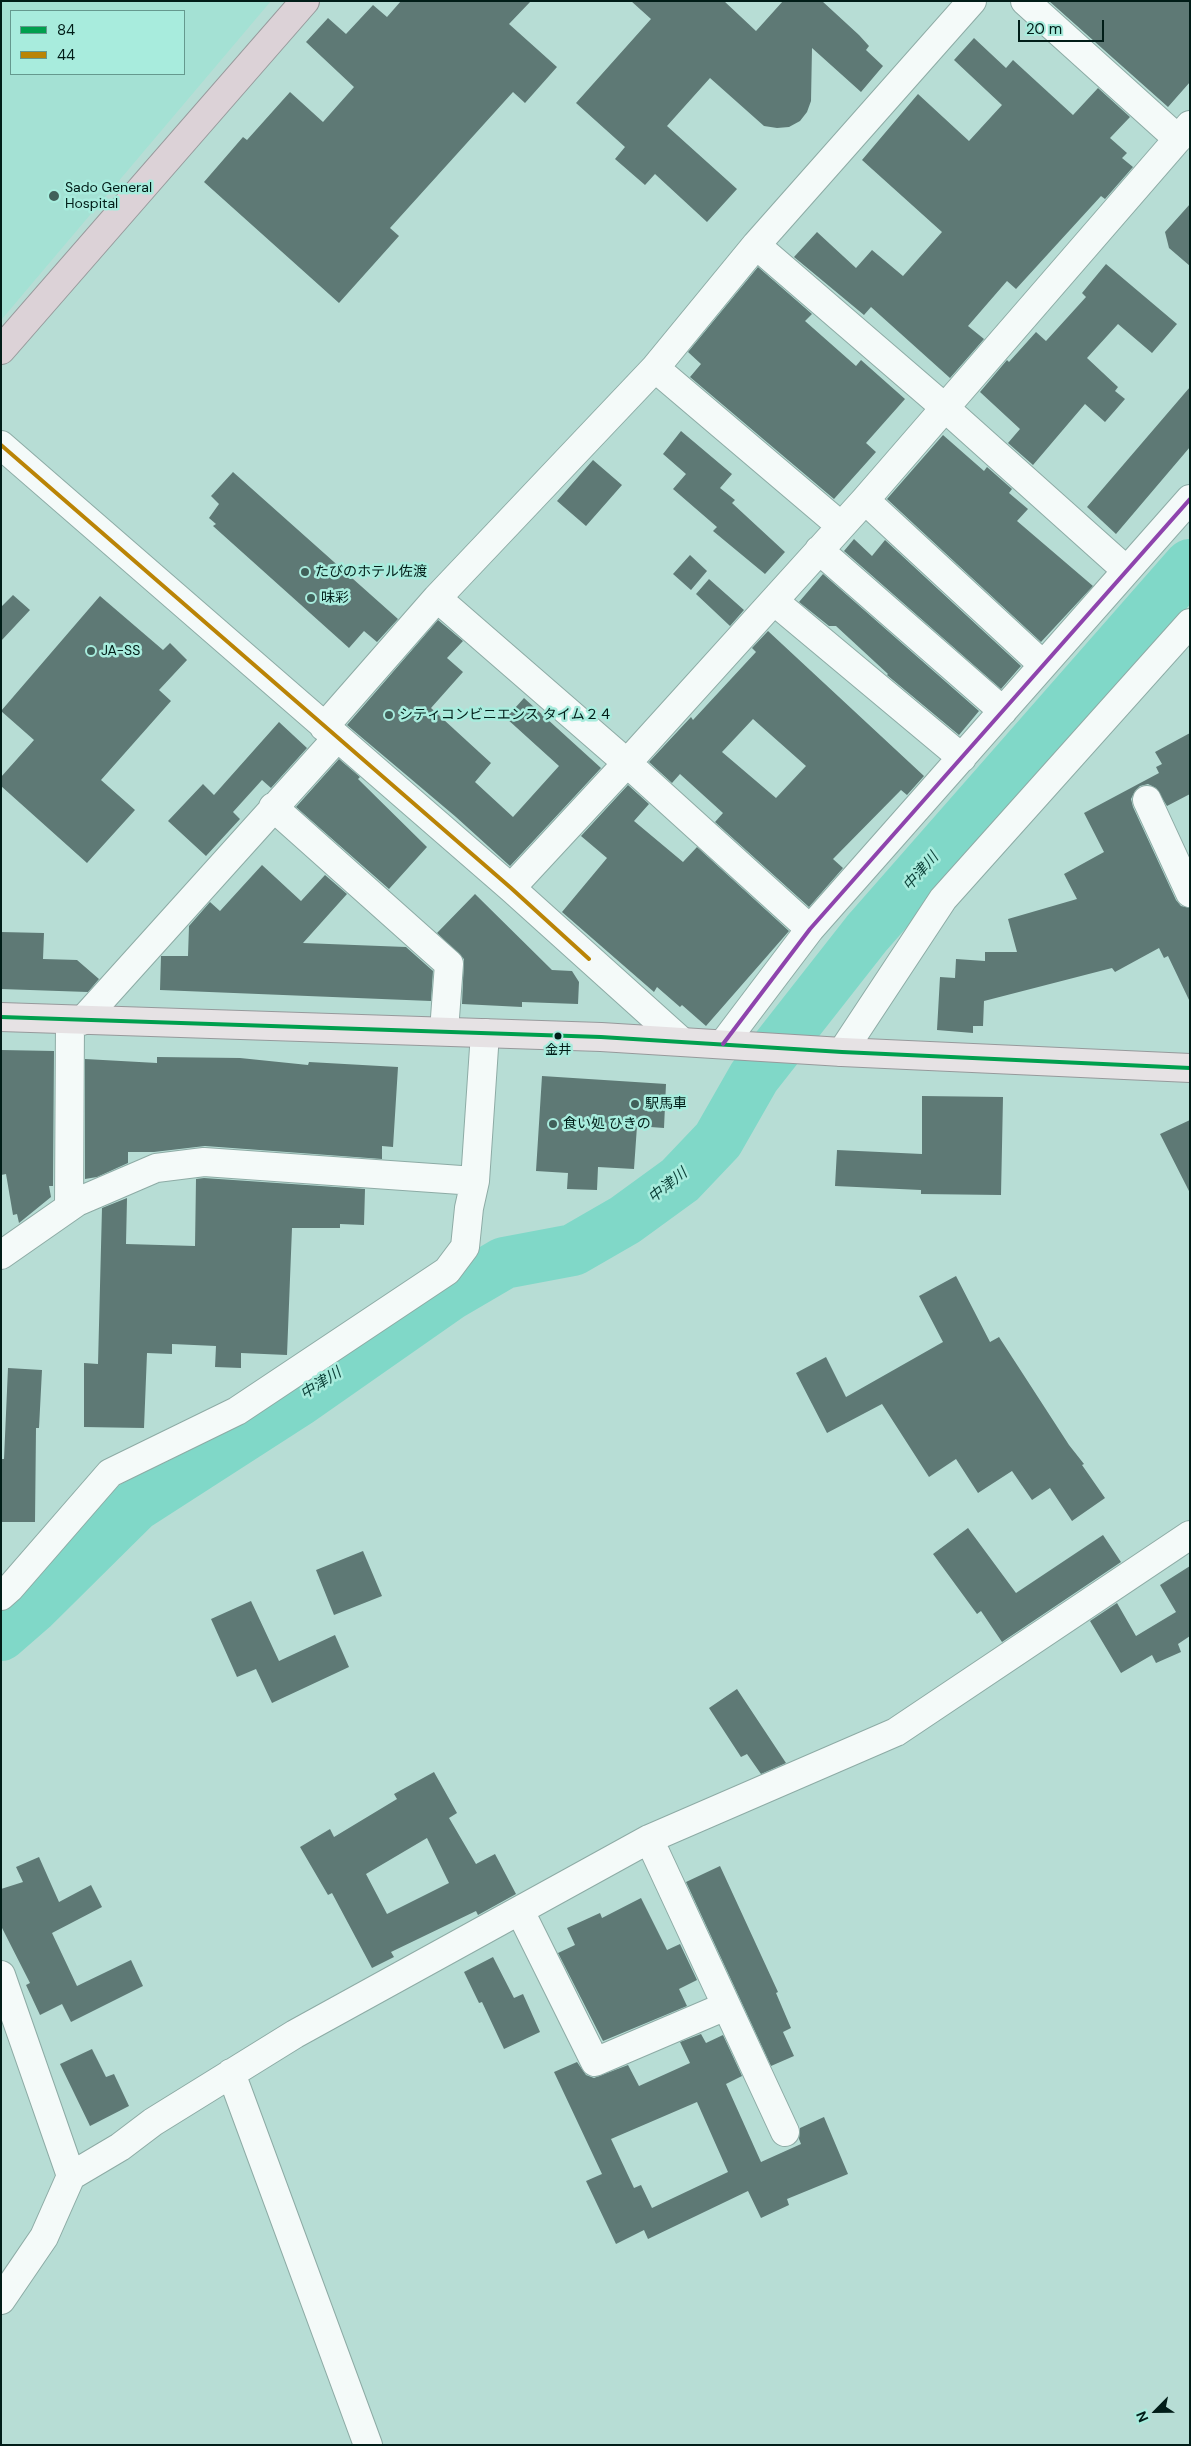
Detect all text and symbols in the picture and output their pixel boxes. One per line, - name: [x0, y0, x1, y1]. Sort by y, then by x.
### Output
- legend: [10, 10, 185, 75]
- scale bar: [1021, 10, 1107, 42]
- text: 20 m: [1026, 19, 1062, 39]
- text: 84: [57, 20, 75, 40]
- text: 44: [57, 45, 75, 65]
- place label: Sado General Hospital: [65, 180, 152, 212]
- marker: Sado General Hospital: [47, 189, 61, 203]
- place label: たびのホテル佐渡: [315, 564, 427, 580]
- marker: たびのホテル佐渡: [299, 566, 311, 578]
- place label: 味彩: [321, 590, 349, 606]
- marker: 味彩: [305, 592, 317, 604]
- place label: JA-SS: [101, 643, 140, 659]
- marker: JA-SS: [85, 645, 97, 657]
- place label: シティコンビニエンス タイム２４: [399, 707, 613, 723]
- marker: シティコンビニエンス タイム２４: [383, 709, 395, 721]
- water label: 中津川: [899, 849, 943, 895]
- marker: 金井: [553, 1031, 563, 1041]
- place label: 金井: [545, 1043, 571, 1059]
- place label: 駅馬車: [645, 1096, 687, 1112]
- marker: 駅馬車: [629, 1098, 641, 1110]
- place label: 食い処 ひきの: [563, 1116, 651, 1132]
- marker: 食い処 ひきの: [547, 1118, 559, 1130]
- water label: 中津川: [645, 1165, 691, 1207]
- water label: 中津川: [297, 1364, 345, 1404]
- north arrow: [1131, 2386, 1181, 2436]
- text: N: [1132, 2409, 1152, 2425]

